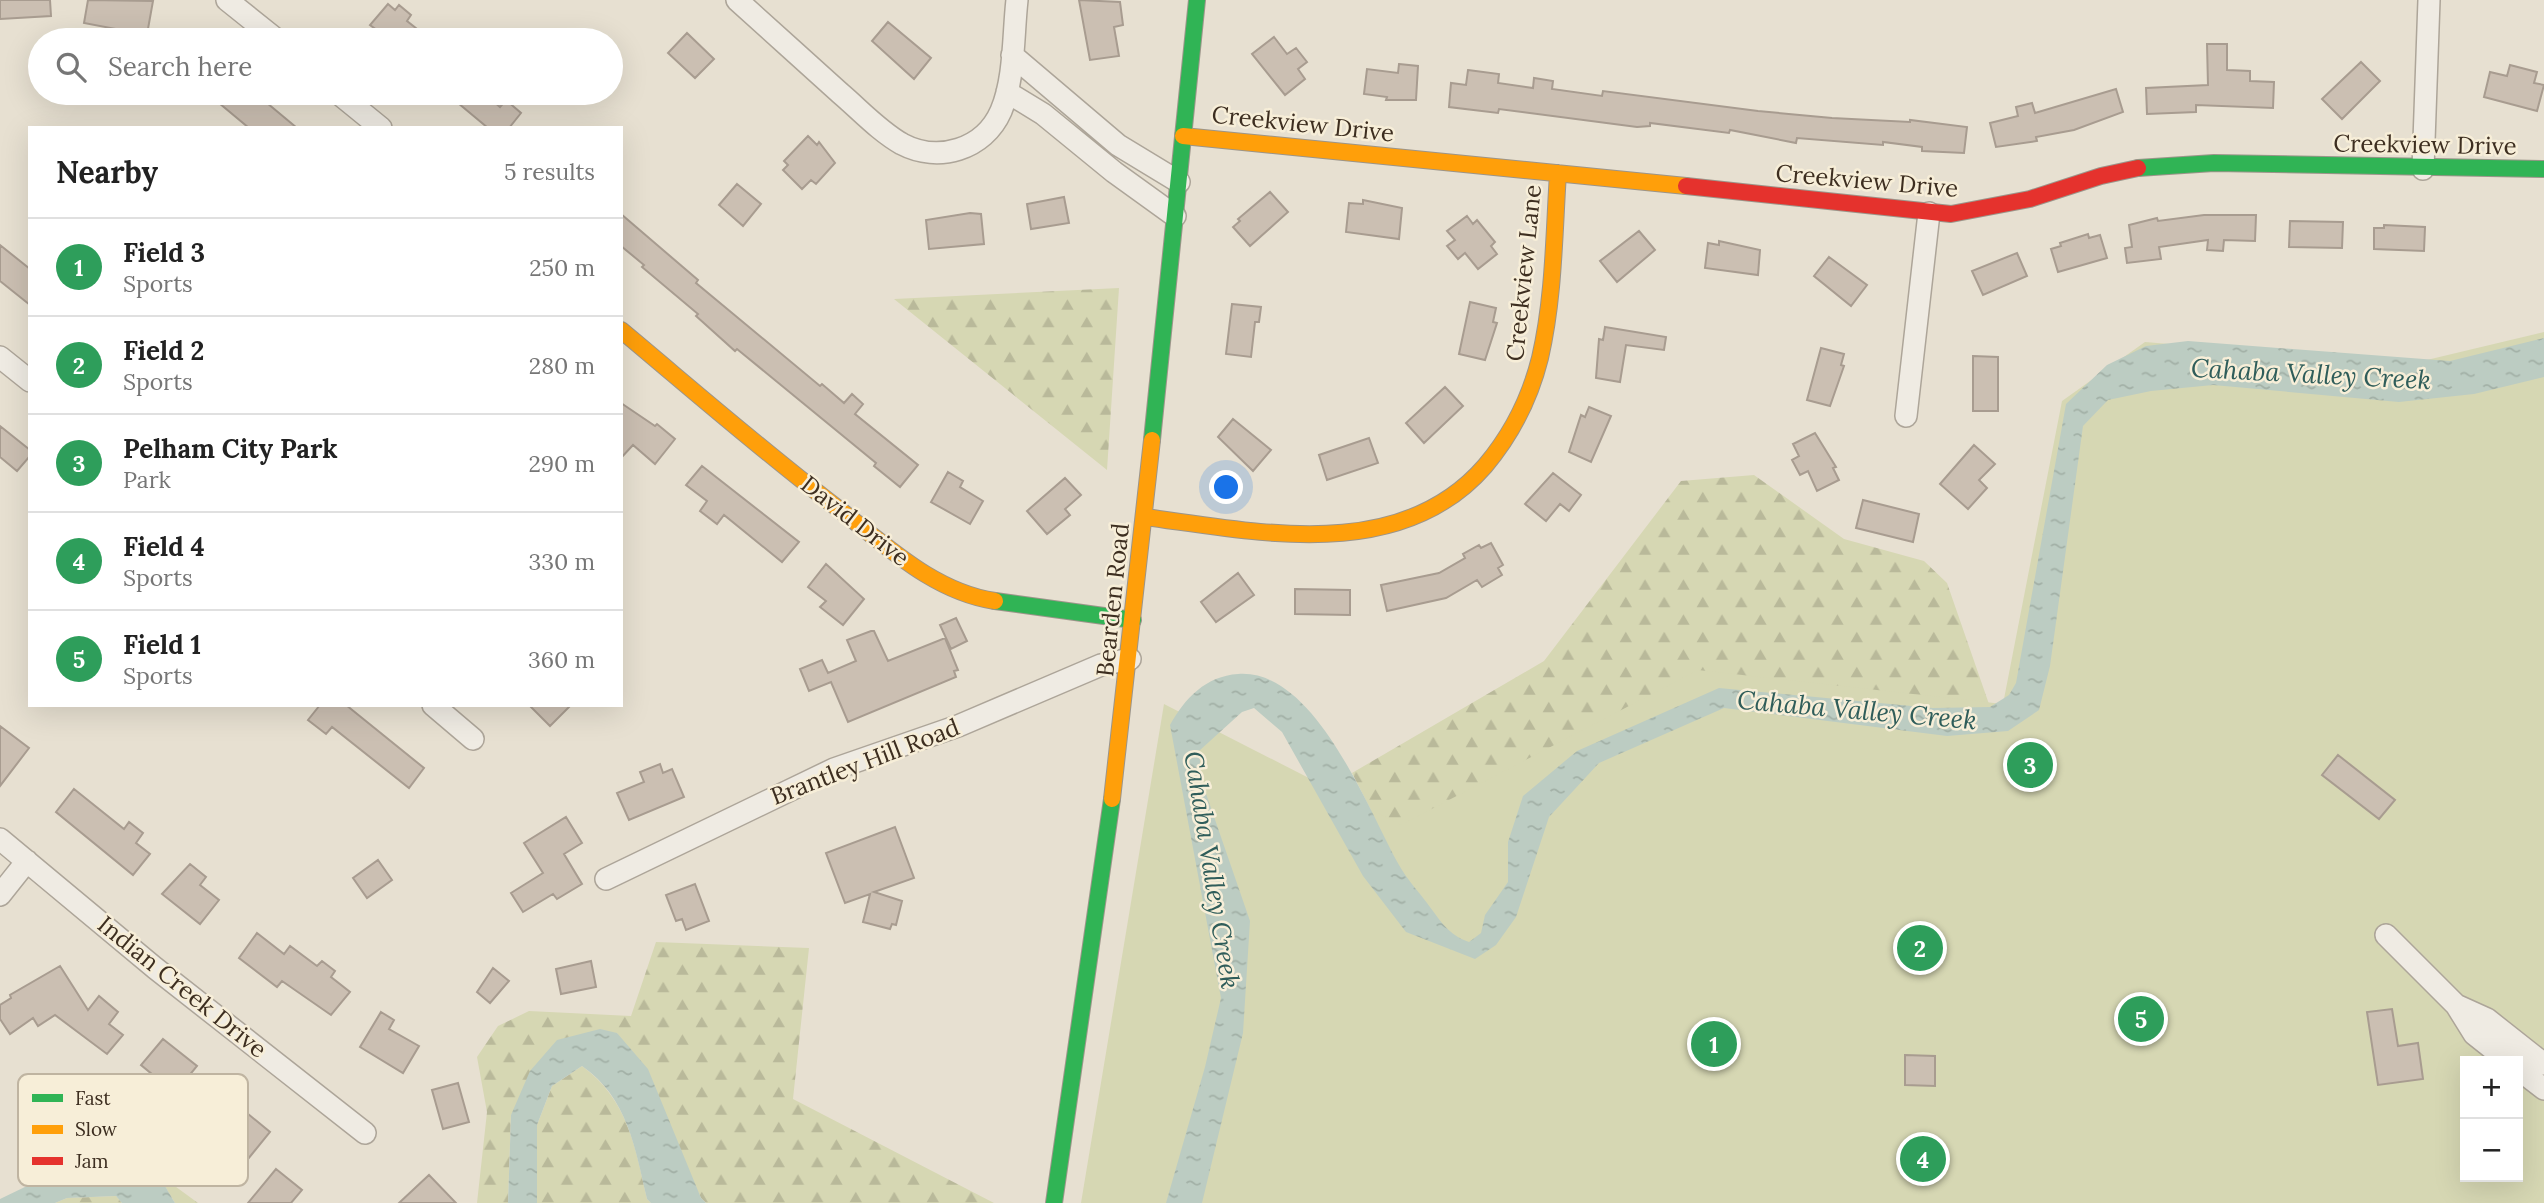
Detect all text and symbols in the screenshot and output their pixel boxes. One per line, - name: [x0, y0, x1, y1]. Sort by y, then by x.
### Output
- search box: [28, 28, 623, 105]
- icon: search: [52, 48, 90, 86]
- text: Search here: [108, 50, 252, 83]
- street label: Creekview Drive: [1210, 99, 1396, 148]
- street label: Creekview Drive: [2333, 127, 2517, 162]
- text: Nearby: [56, 153, 158, 191]
- text: 5 results: [504, 157, 595, 186]
- street label: Creekview Drive: [1774, 157, 1960, 204]
- street label: Creekview Lane: [1499, 183, 1548, 363]
- text: Field 3: [123, 236, 205, 269]
- text: 1: [74, 253, 84, 282]
- text: 250 m: [529, 253, 595, 282]
- text: Sports: [123, 269, 193, 298]
- text: Field 2: [123, 334, 204, 367]
- text: 2: [73, 351, 85, 380]
- text: 280 m: [529, 351, 595, 380]
- water label: Cahaba Valley Creek: [2190, 351, 2432, 396]
- text: Sports: [123, 367, 193, 396]
- text: Pelham City Park: [123, 432, 338, 465]
- text: 3: [73, 449, 85, 478]
- text: 290 m: [528, 449, 595, 478]
- text: Park: [123, 465, 171, 494]
- street label: David Drive: [795, 469, 916, 573]
- your location: [1209, 470, 1243, 504]
- street label: Bearden Road: [1089, 522, 1136, 678]
- text: Field 4: [123, 530, 205, 563]
- text: 4: [73, 547, 85, 576]
- text: 330 m: [528, 547, 595, 576]
- text: Sports: [123, 563, 193, 592]
- text: Field 1: [123, 628, 201, 661]
- text: 5: [73, 645, 85, 674]
- text: 360 m: [528, 645, 595, 674]
- text: Sports: [123, 661, 193, 690]
- water label: Cahaba Valley Creek: [1736, 683, 1978, 736]
- street label: Brantley Hill Road: [766, 711, 964, 812]
- pin: 3: [2007, 739, 2053, 791]
- water label: Cahaba Valley Creek: [1177, 749, 1248, 991]
- street label: Indian Creek Drive: [91, 909, 273, 1064]
- pin: 2: [1897, 922, 1943, 974]
- pin: 5: [2118, 993, 2164, 1045]
- pin: 1: [1691, 1018, 1737, 1070]
- map controls: [2460, 1056, 2523, 1182]
- button: +: [2460, 1056, 2523, 1119]
- legend: [18, 1074, 248, 1186]
- text: Fast: [75, 1086, 111, 1110]
- text: Slow: [75, 1117, 118, 1141]
- button: −: [2460, 1119, 2523, 1182]
- pin: 4: [1900, 1133, 1946, 1185]
- text: Jam: [74, 1149, 109, 1173]

